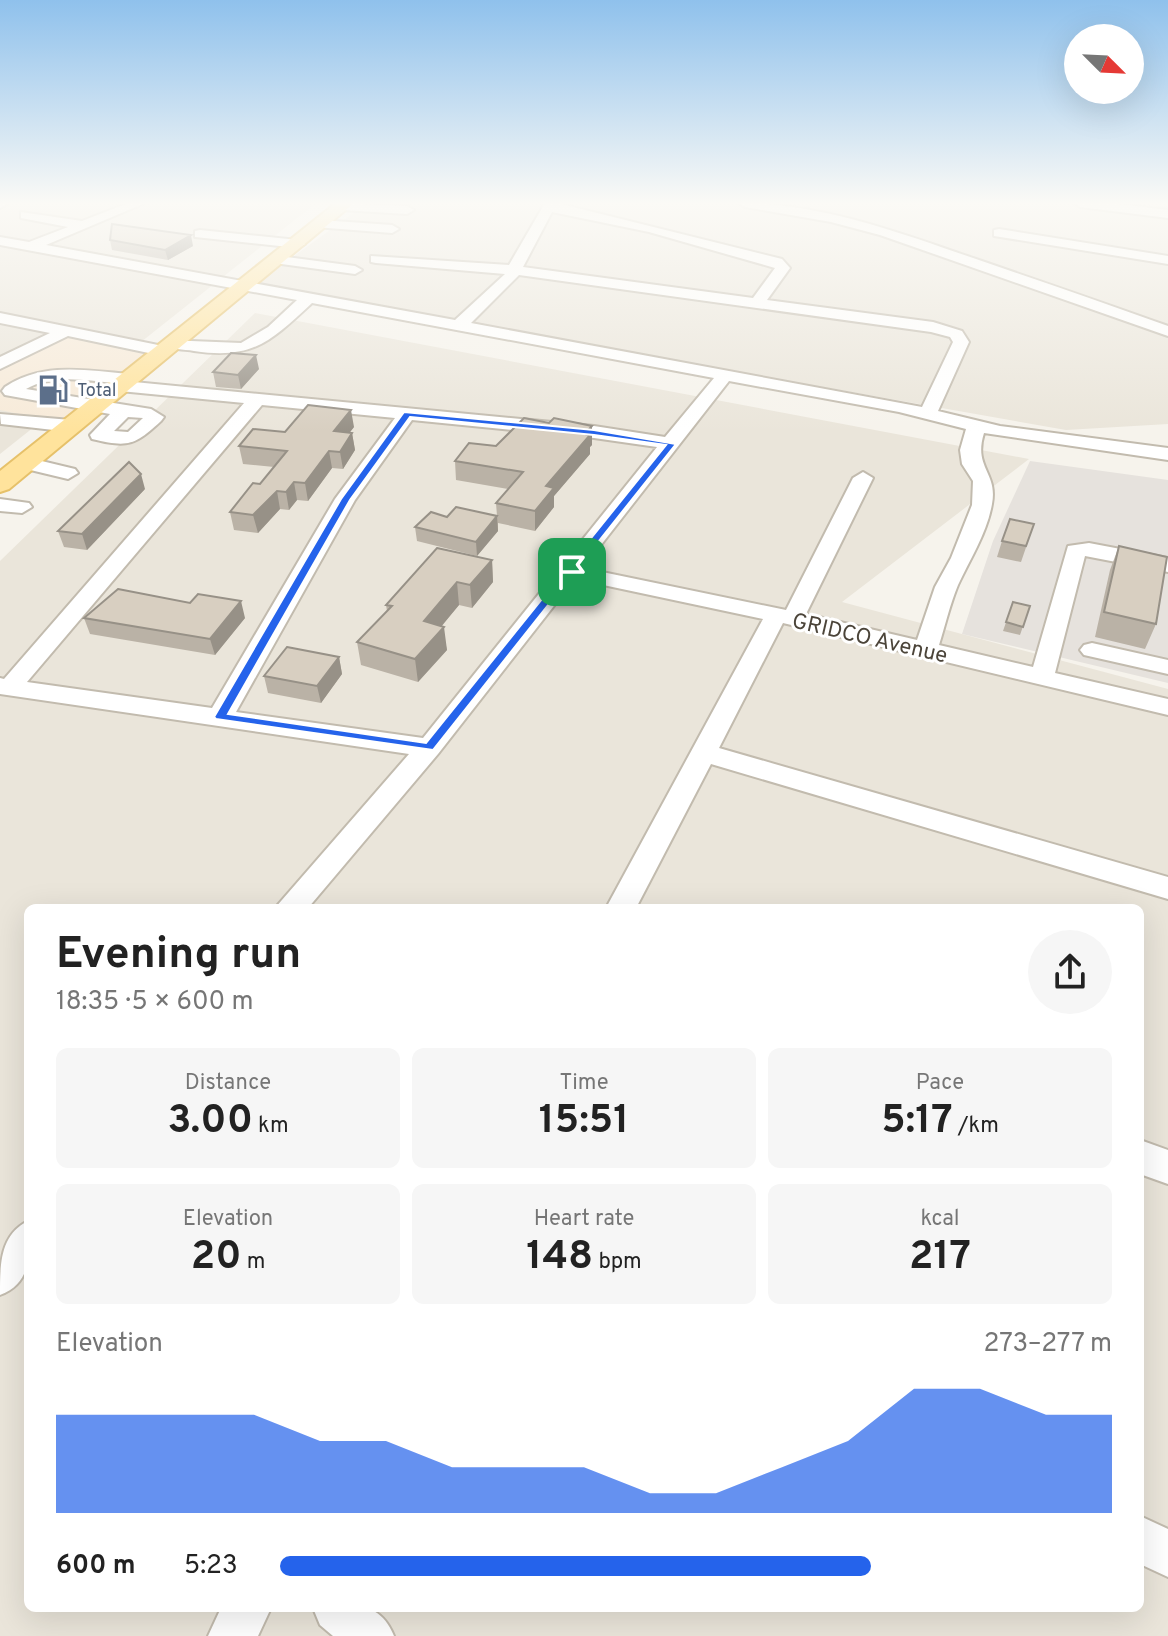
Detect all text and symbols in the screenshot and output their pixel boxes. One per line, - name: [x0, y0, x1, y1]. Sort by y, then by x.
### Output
- north arrow: [1064, 24, 1144, 104]
- map controls: [1064, 24, 1144, 104]
- fuel station icon: Total: [36, 373, 70, 407]
- place label: Total: [77, 380, 117, 403]
- pin: [538, 538, 606, 606]
- icon: arrive: [550, 550, 594, 594]
- street label: GRIDCO Avenue: [789, 608, 950, 670]
- text: Evening run: [56, 928, 301, 984]
- button: share: [1028, 930, 1112, 1014]
- text: 18:35 · 5 × 600 m: [56, 986, 253, 1019]
- text: Distance: [185, 1070, 271, 1097]
- text: Time: [559, 1070, 609, 1097]
- text: Pace: [916, 1070, 964, 1097]
- text: 3.00: [167, 1097, 253, 1147]
- text: 15:51: [539, 1097, 629, 1147]
- text: 5:17: [881, 1097, 953, 1147]
- text: km: [253, 1113, 289, 1140]
- text: /km: [953, 1113, 999, 1140]
- text: Elevation: [183, 1206, 273, 1233]
- text: Heart rate: [534, 1206, 634, 1233]
- text: kcal: [920, 1206, 960, 1233]
- text: 20: [191, 1233, 241, 1283]
- text: 148: [526, 1233, 593, 1283]
- text: 217: [909, 1233, 971, 1283]
- text: m: [241, 1249, 265, 1276]
- text: bpm: [593, 1249, 642, 1276]
- text: Elevation: [56, 1328, 163, 1361]
- text: 273–277 m: [984, 1328, 1112, 1361]
- text: 600 m: [56, 1550, 136, 1583]
- text: 5:23: [184, 1550, 238, 1583]

